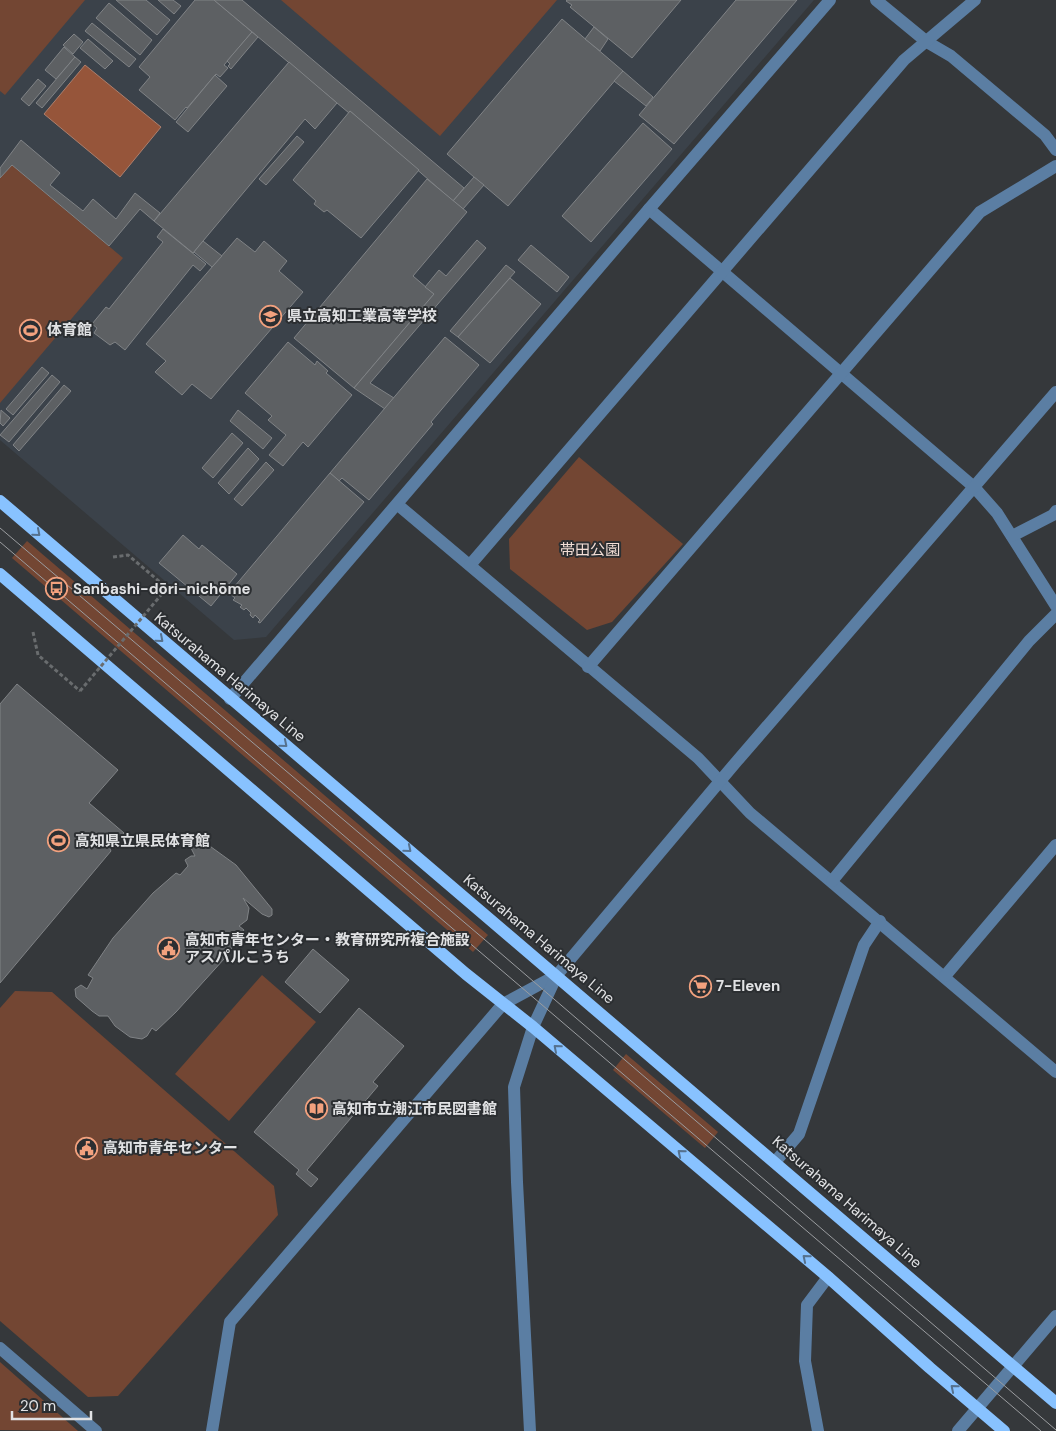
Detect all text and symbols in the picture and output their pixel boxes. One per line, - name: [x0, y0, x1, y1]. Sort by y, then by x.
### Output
- school or university icon: 県立高知工業高等学校: [259, 304, 283, 328]
- place label: 県立高知工業高等学校: [287, 306, 437, 326]
- sports icon: 体育館: [19, 318, 43, 342]
- place label: 体育館: [47, 320, 92, 340]
- one-way arrow: [31, 527, 40, 536]
- park label: 帯田公園: [560, 540, 620, 560]
- bus stop icon: Sanbashi-dōri-nichōme: [45, 577, 69, 601]
- place label: Sanbashi-dōri-nichōme: [73, 579, 251, 599]
- street label: Katsurahama Harimaya Line: [150, 608, 310, 746]
- one-way arrow: [155, 633, 164, 642]
- one-way arrow: [278, 739, 287, 748]
- sports icon: 高知県立県民体育館: [47, 829, 71, 853]
- place label: 高知県立県民体育館: [75, 831, 210, 851]
- one-way arrow: [402, 844, 411, 852]
- street label: Katsurahama Harimaya Line: [459, 870, 619, 1008]
- place label: 高知市青年センター・教育研究所複合施設 アスパルこうち: [185, 930, 470, 967]
- public building icon: 高知市青年センター・教育研究所複合施設 アスパルこうち: [157, 937, 181, 961]
- supermarket icon: 7-Eleven: [688, 974, 712, 998]
- place label: 7-Eleven: [716, 976, 780, 996]
- one-way arrow: [554, 1045, 563, 1054]
- library icon: 高知市立潮江市民図書館: [304, 1097, 328, 1121]
- place label: 高知市立潮江市民図書館: [332, 1099, 497, 1119]
- street label: Katsurahama Harimaya Line: [768, 1132, 926, 1272]
- public building icon: 高知市青年センター: [75, 1136, 99, 1160]
- place label: 高知市青年センター: [103, 1138, 238, 1158]
- one-way arrow: [678, 1150, 687, 1159]
- one-way arrow: [802, 1254, 811, 1263]
- one-way arrow: [951, 1386, 960, 1394]
- scale bar: [12, 1388, 91, 1420]
- text: 20 m: [20, 1396, 56, 1416]

